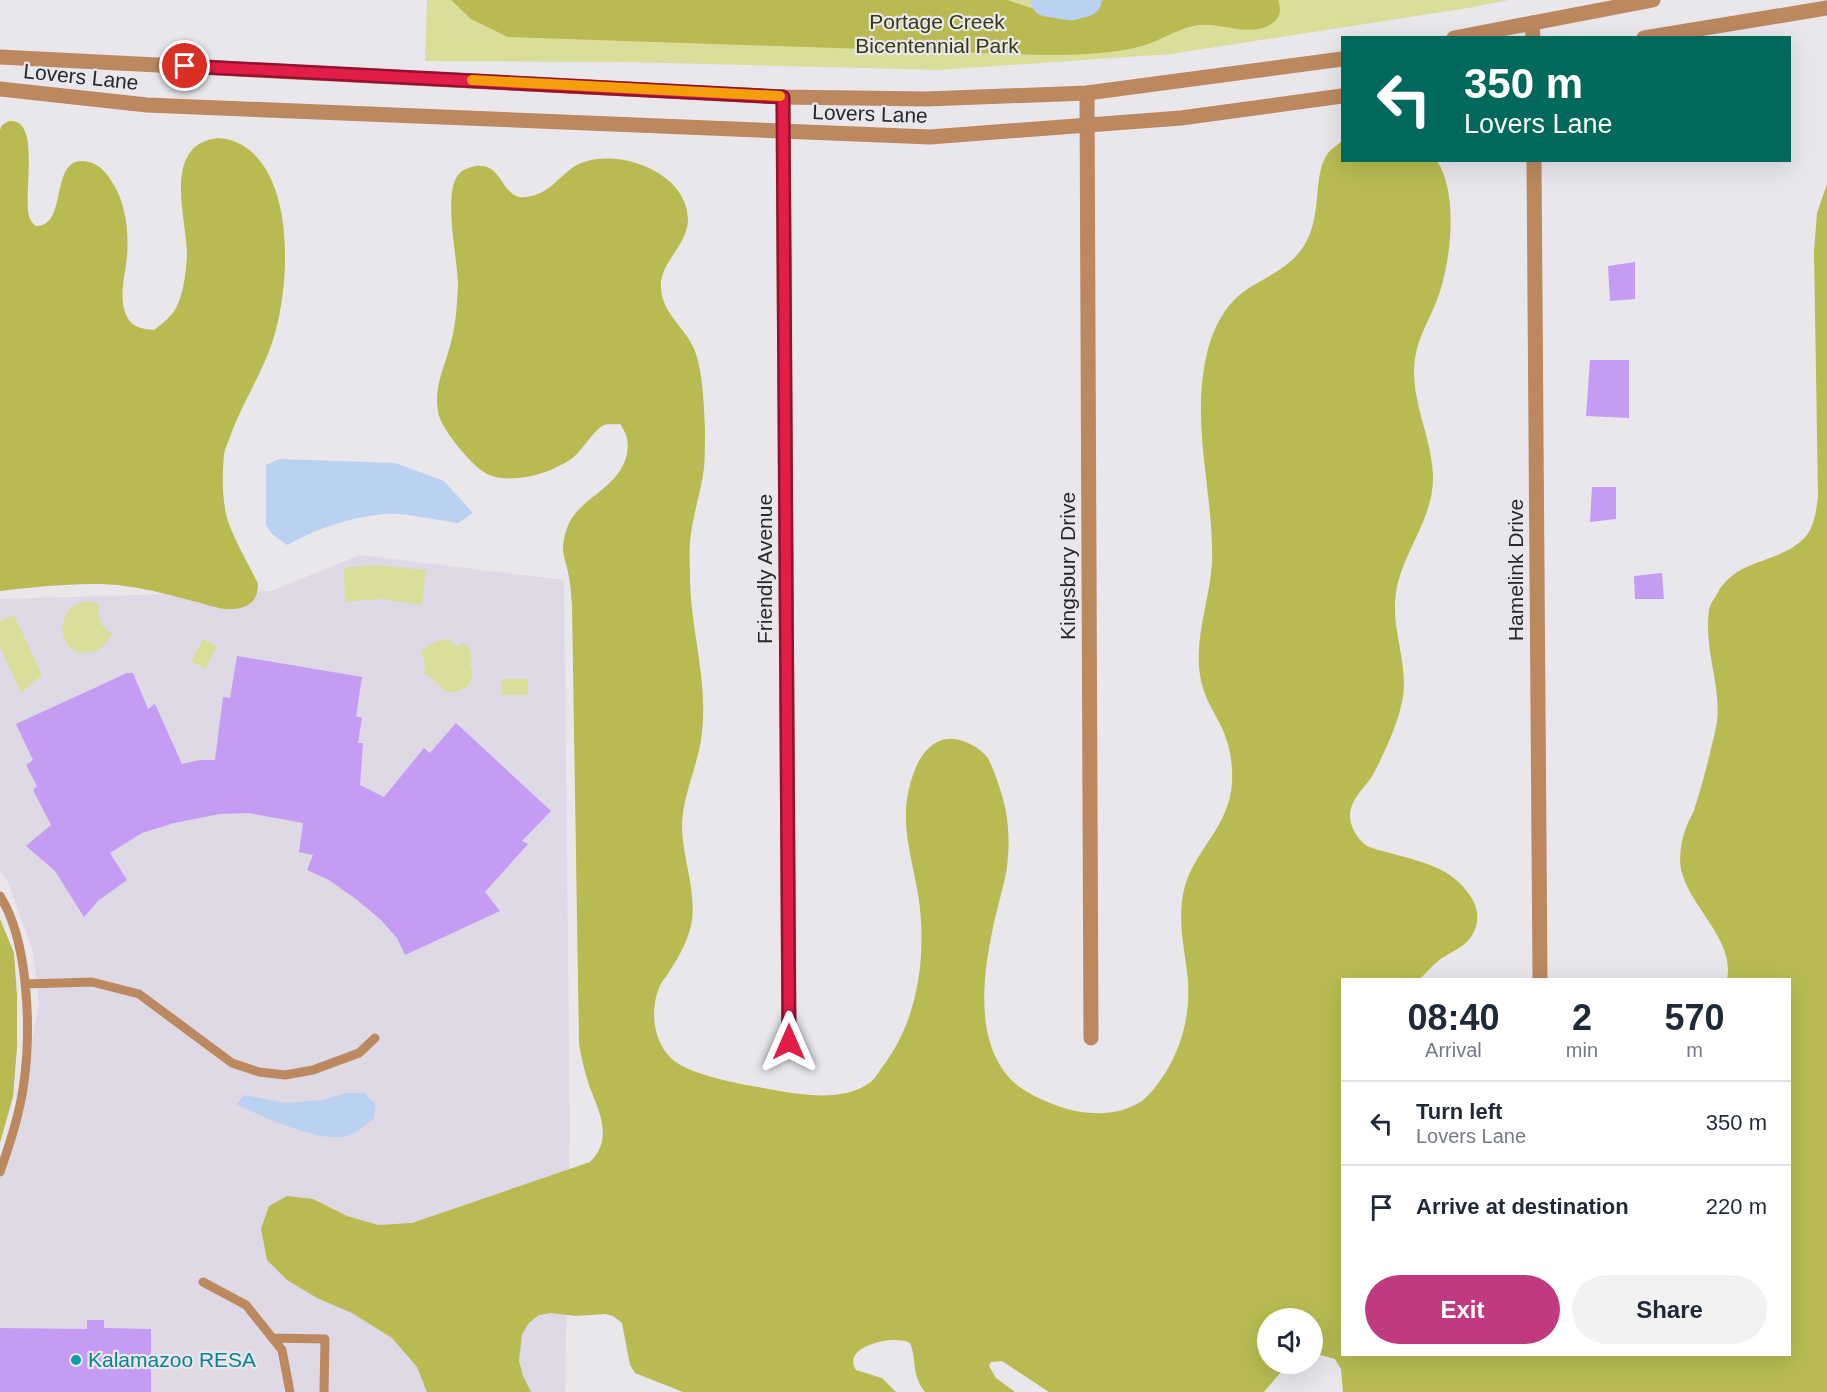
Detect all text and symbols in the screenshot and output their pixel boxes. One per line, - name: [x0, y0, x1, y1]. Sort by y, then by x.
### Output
- park label: Portage Creek Bicentennial Park: [855, 10, 1019, 57]
- pin: [159, 40, 210, 91]
- icon: arrive: [168, 49, 201, 82]
- street label: Lovers Lane: [22, 59, 140, 94]
- icon: left: [1365, 60, 1443, 138]
- text: 350 m: [1464, 60, 1583, 107]
- street label: Lovers Lane: [812, 100, 928, 127]
- text: Lovers Lane: [1464, 109, 1613, 139]
- street label: Kingsbury Drive: [1056, 492, 1079, 640]
- street label: Friendly Avenue: [753, 494, 776, 644]
- street label: Hamelink Drive: [1504, 499, 1527, 641]
- text: 08:40: [1407, 997, 1499, 1038]
- text: 2: [1572, 997, 1592, 1038]
- text: 570: [1664, 997, 1725, 1038]
- position arrow: [757, 1010, 821, 1074]
- text: Arrival: [1425, 1039, 1482, 1061]
- text: min: [1566, 1039, 1598, 1061]
- text: m: [1686, 1039, 1703, 1061]
- text: Turn left: [1416, 1099, 1502, 1124]
- icon: left: [1365, 1107, 1398, 1140]
- text: 350 m: [1706, 1110, 1767, 1135]
- text: Lovers Lane: [1416, 1125, 1526, 1147]
- icon: arrive: [1365, 1191, 1398, 1224]
- text: Arrive at destination: [1416, 1194, 1629, 1219]
- text: 220 m: [1706, 1194, 1767, 1219]
- button: Exit: [1365, 1275, 1560, 1344]
- button: Share: [1572, 1275, 1767, 1344]
- map controls: [1257, 1308, 1323, 1374]
- button: sound: [1257, 1308, 1323, 1374]
- place label: Kalamazoo RESA: [88, 1348, 256, 1371]
- marker: Kalamazoo RESA: [69, 1353, 83, 1367]

